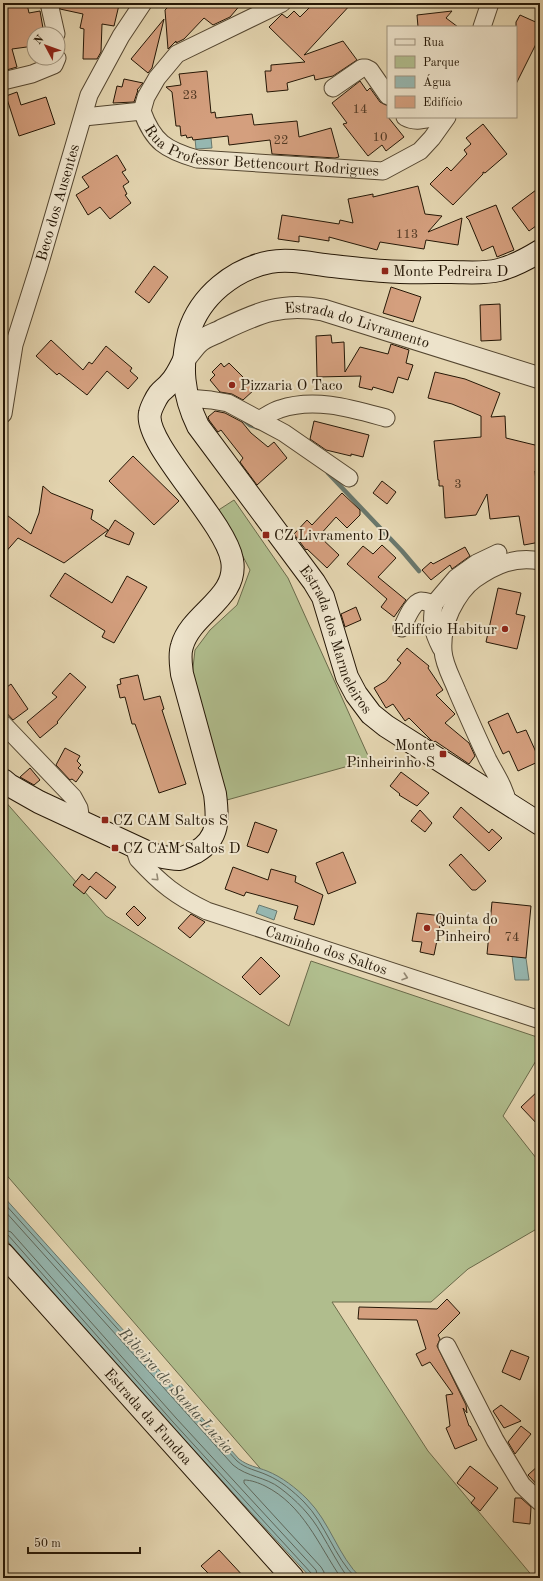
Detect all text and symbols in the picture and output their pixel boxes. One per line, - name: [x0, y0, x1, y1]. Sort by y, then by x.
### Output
- north arrow: [26, 26, 66, 66]
- legend: [387, 26, 517, 118]
- text: N: [33, 33, 47, 47]
- text: Rua: [423, 37, 444, 49]
- text: Parque: [423, 57, 460, 69]
- text: Água: [423, 74, 451, 89]
- house number: 23: [182, 89, 198, 102]
- text: Edifício: [423, 97, 462, 109]
- house number: 14: [352, 103, 368, 116]
- street label: Rua Professor Bettencourt Rodrigues: [141, 123, 380, 180]
- house number: 10: [372, 131, 388, 144]
- house number: 22: [273, 134, 289, 147]
- street label: Beco dos Ausentes: [35, 143, 83, 263]
- house number: 113: [396, 228, 418, 241]
- place label: Monte Pedreira D: [393, 265, 508, 280]
- marker: Monte Pedreira D: [380, 266, 390, 276]
- street label: Estrada do Livramento: [284, 301, 431, 352]
- place label: Pizzaria O Taco: [240, 379, 343, 394]
- marker: Pizzaria O Taco: [227, 380, 237, 390]
- house number: 3: [454, 478, 462, 491]
- place label: CZ Livramento D: [274, 529, 389, 544]
- marker: CZ Livramento D: [261, 530, 271, 540]
- street label: Estrada dos Marmeleiros: [295, 563, 374, 717]
- place label: Edifício Habitur: [393, 623, 497, 638]
- marker: Edifício Habitur: [500, 624, 510, 634]
- place label: Monte Pinheirinho S: [346, 739, 435, 771]
- marker: Monte Pinheirinho S: [438, 749, 448, 759]
- place label: CZ CAM Saltos S: [113, 814, 228, 829]
- marker: CZ CAM Saltos S: [100, 815, 110, 825]
- place label: CZ CAM Saltos D: [123, 842, 240, 857]
- marker: CZ CAM Saltos D: [110, 843, 120, 853]
- one-way arrow: [151, 873, 159, 881]
- place label: Quinta do Pinheiro: [435, 913, 498, 945]
- marker: Quinta do Pinheiro: [422, 923, 432, 933]
- street label: Caminho dos Saltos: [263, 925, 389, 978]
- house number: 74: [504, 931, 520, 944]
- one-way arrow: [402, 972, 409, 981]
- water label: Ribeira de Santa Luzia: [114, 1325, 236, 1457]
- street label: Estrada da Fundoa: [100, 1366, 194, 1469]
- scale bar: [28, 1529, 140, 1555]
- text: 50 m: [34, 1537, 61, 1550]

